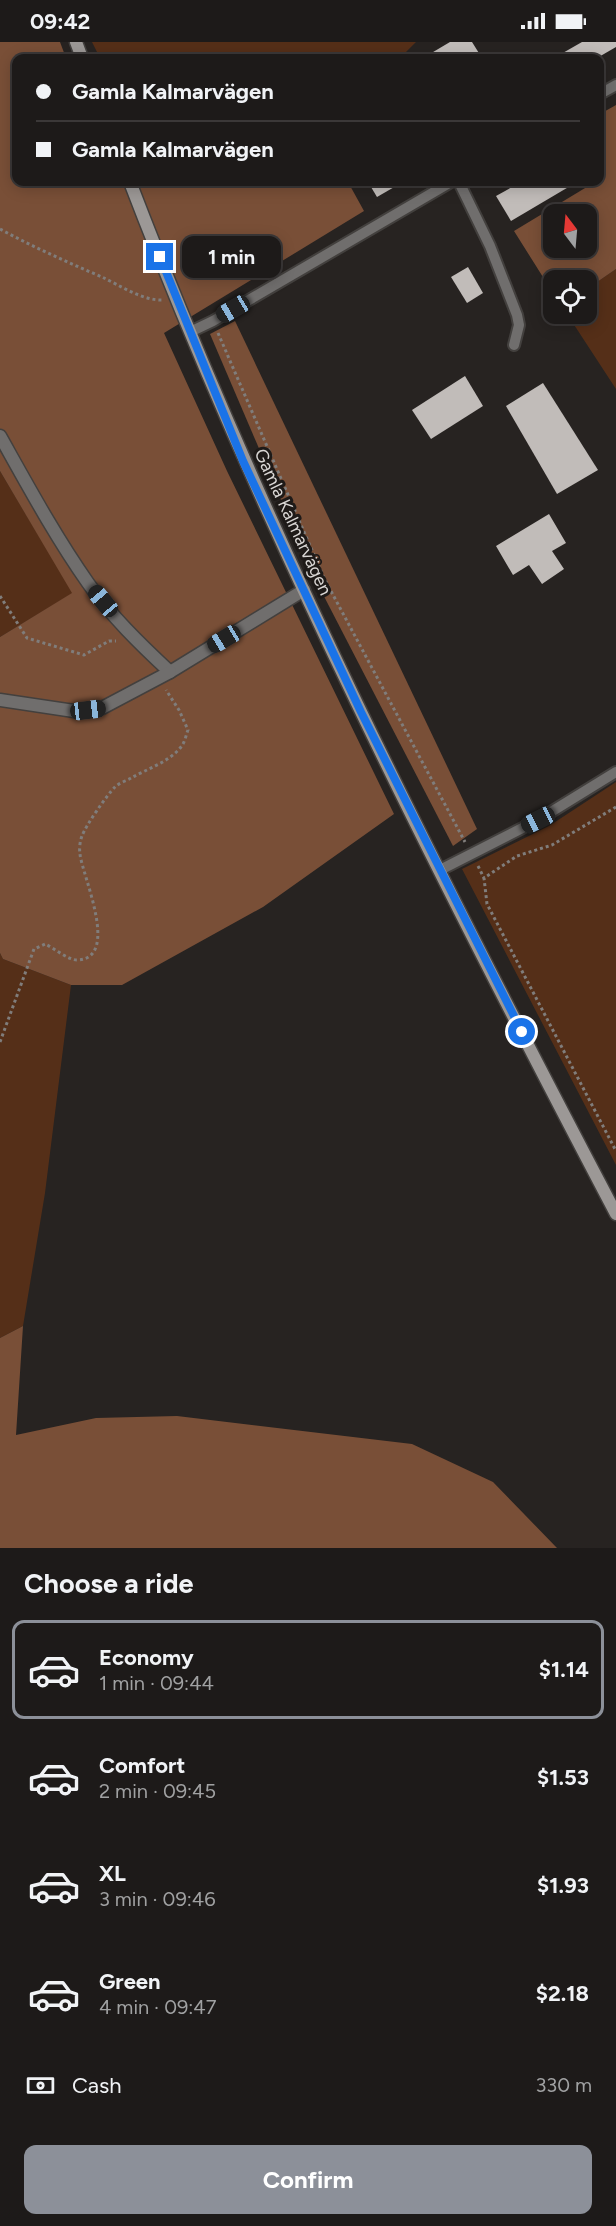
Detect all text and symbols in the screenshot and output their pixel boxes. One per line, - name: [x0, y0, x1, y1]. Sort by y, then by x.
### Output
- text: 09:42: [30, 8, 90, 35]
- text: Gamla Kalmarvägen: [72, 78, 274, 105]
- text: Gamla Kalmarvägen: [72, 136, 274, 163]
- north arrow: [543, 204, 597, 258]
- map controls: [543, 204, 597, 324]
- callout: 1 min: [181, 236, 280, 278]
- route end: [146, 243, 173, 270]
- text: 1 min: [208, 245, 255, 269]
- button: locate: [543, 270, 597, 324]
- car: [213, 292, 253, 326]
- street label: Gamla Kalmarvägen: [249, 445, 337, 599]
- car: [85, 581, 121, 621]
- car: [204, 622, 244, 656]
- car: [69, 699, 107, 721]
- car: [518, 804, 558, 836]
- route start: [508, 1018, 535, 1045]
- text: Choose a ride: [24, 1567, 193, 1600]
- icon: car: [27, 1643, 81, 1697]
- text: Economy: [99, 1644, 194, 1671]
- text: $1.14: [539, 1656, 589, 1683]
- text: 1 min · 09:44: [99, 1671, 214, 1695]
- icon: car: [27, 1751, 81, 1805]
- text: Comfort: [99, 1752, 185, 1779]
- text: $1.53: [537, 1764, 589, 1791]
- text: 2 min · 09:45: [99, 1779, 216, 1803]
- icon: car: [27, 1859, 81, 1913]
- text: XL: [99, 1860, 126, 1887]
- text: $1.93: [537, 1872, 589, 1899]
- text: 3 min · 09:46: [99, 1887, 216, 1911]
- icon: car: [27, 1967, 81, 2021]
- text: Green: [99, 1968, 161, 1995]
- text: $2.18: [536, 1980, 589, 2007]
- text: 4 min · 09:47: [99, 1995, 217, 2019]
- icon: cash: [24, 2069, 57, 2102]
- text: Cash: [72, 2072, 122, 2099]
- text: 330 m: [535, 2073, 592, 2097]
- button: Confirm: [24, 2145, 592, 2214]

